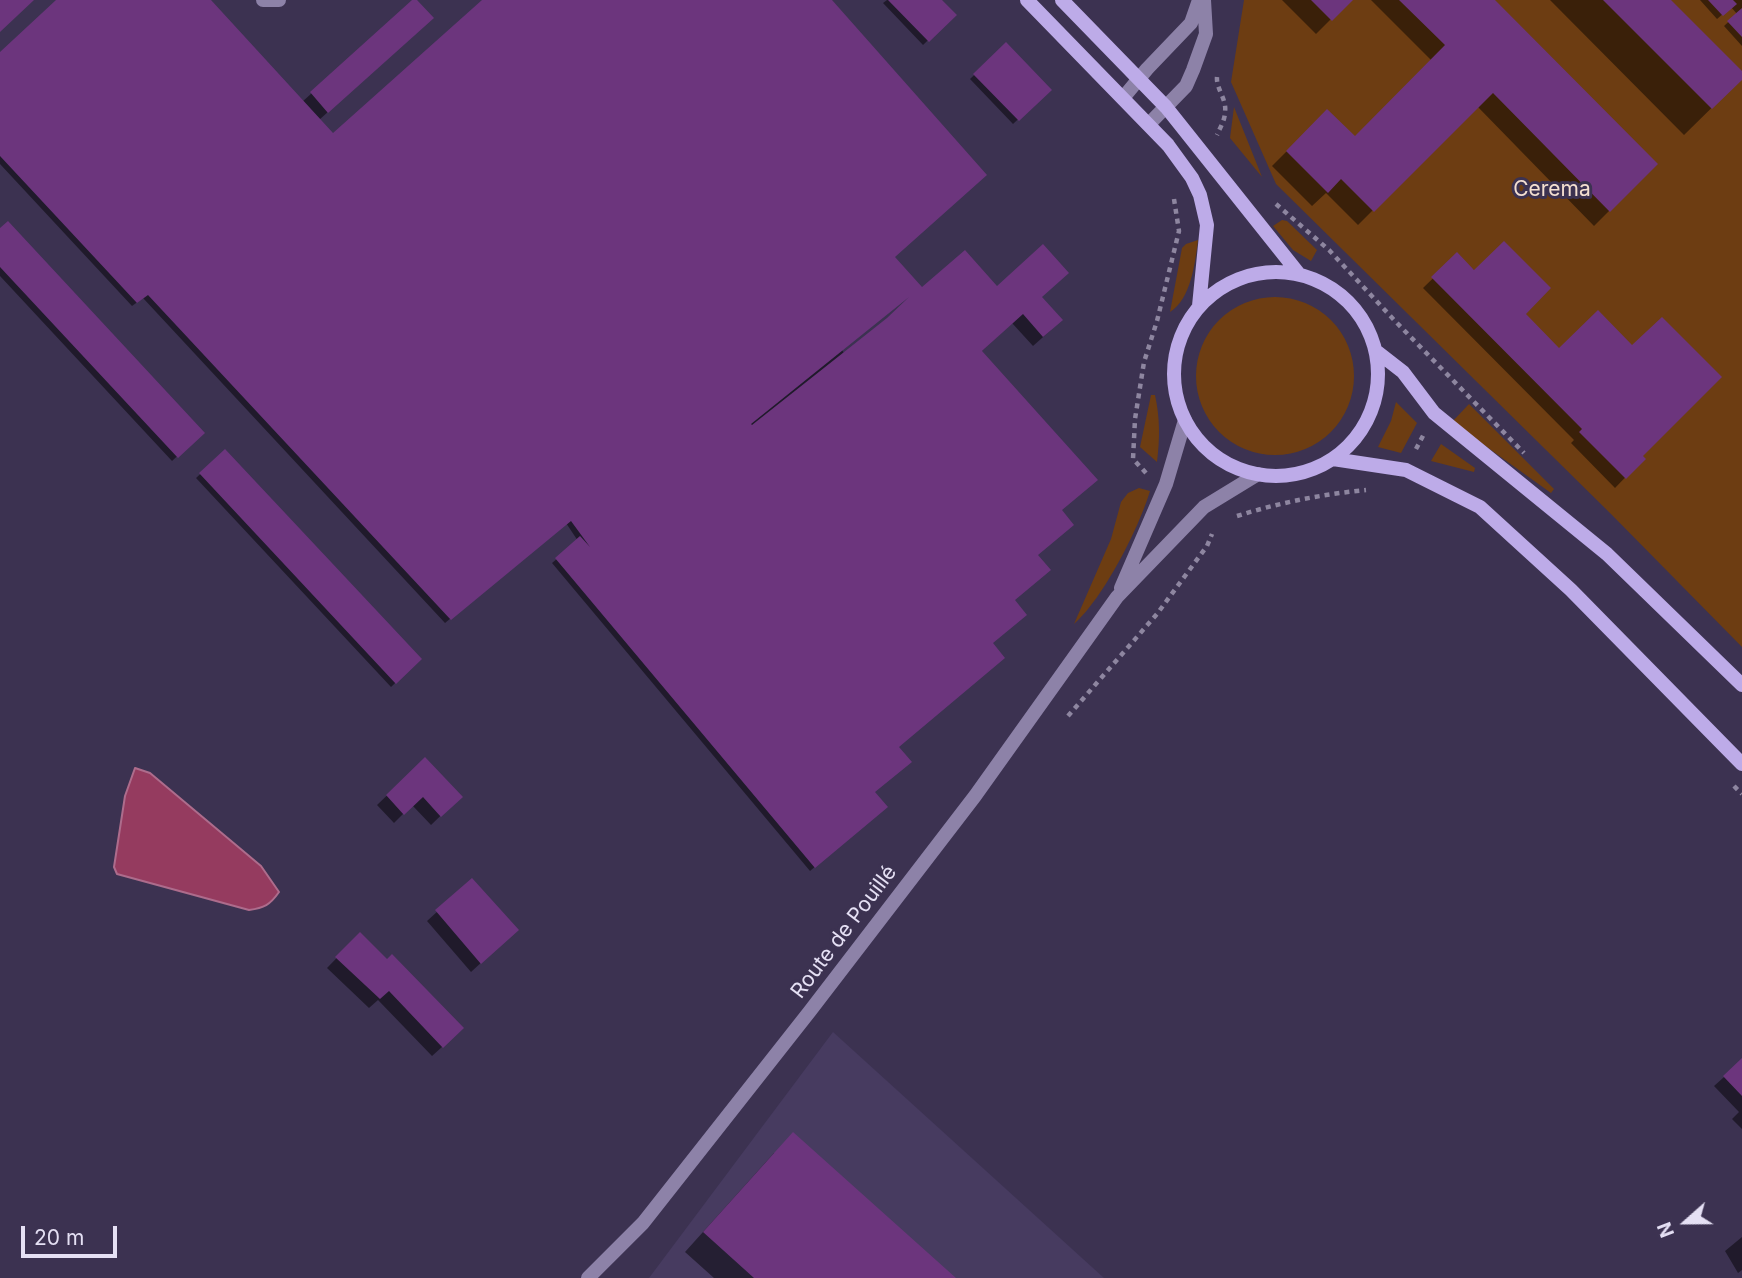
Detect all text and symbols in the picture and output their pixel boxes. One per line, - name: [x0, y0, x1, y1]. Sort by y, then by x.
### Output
- park label: Cerema: [1513, 177, 1591, 203]
- street label: Route de Pouillé: [786, 861, 902, 1003]
- north arrow: [1651, 1187, 1721, 1257]
- scale bar: [24, 1212, 121, 1256]
- text: N: [1653, 1219, 1679, 1241]
- text: 20 m: [34, 1225, 84, 1250]

